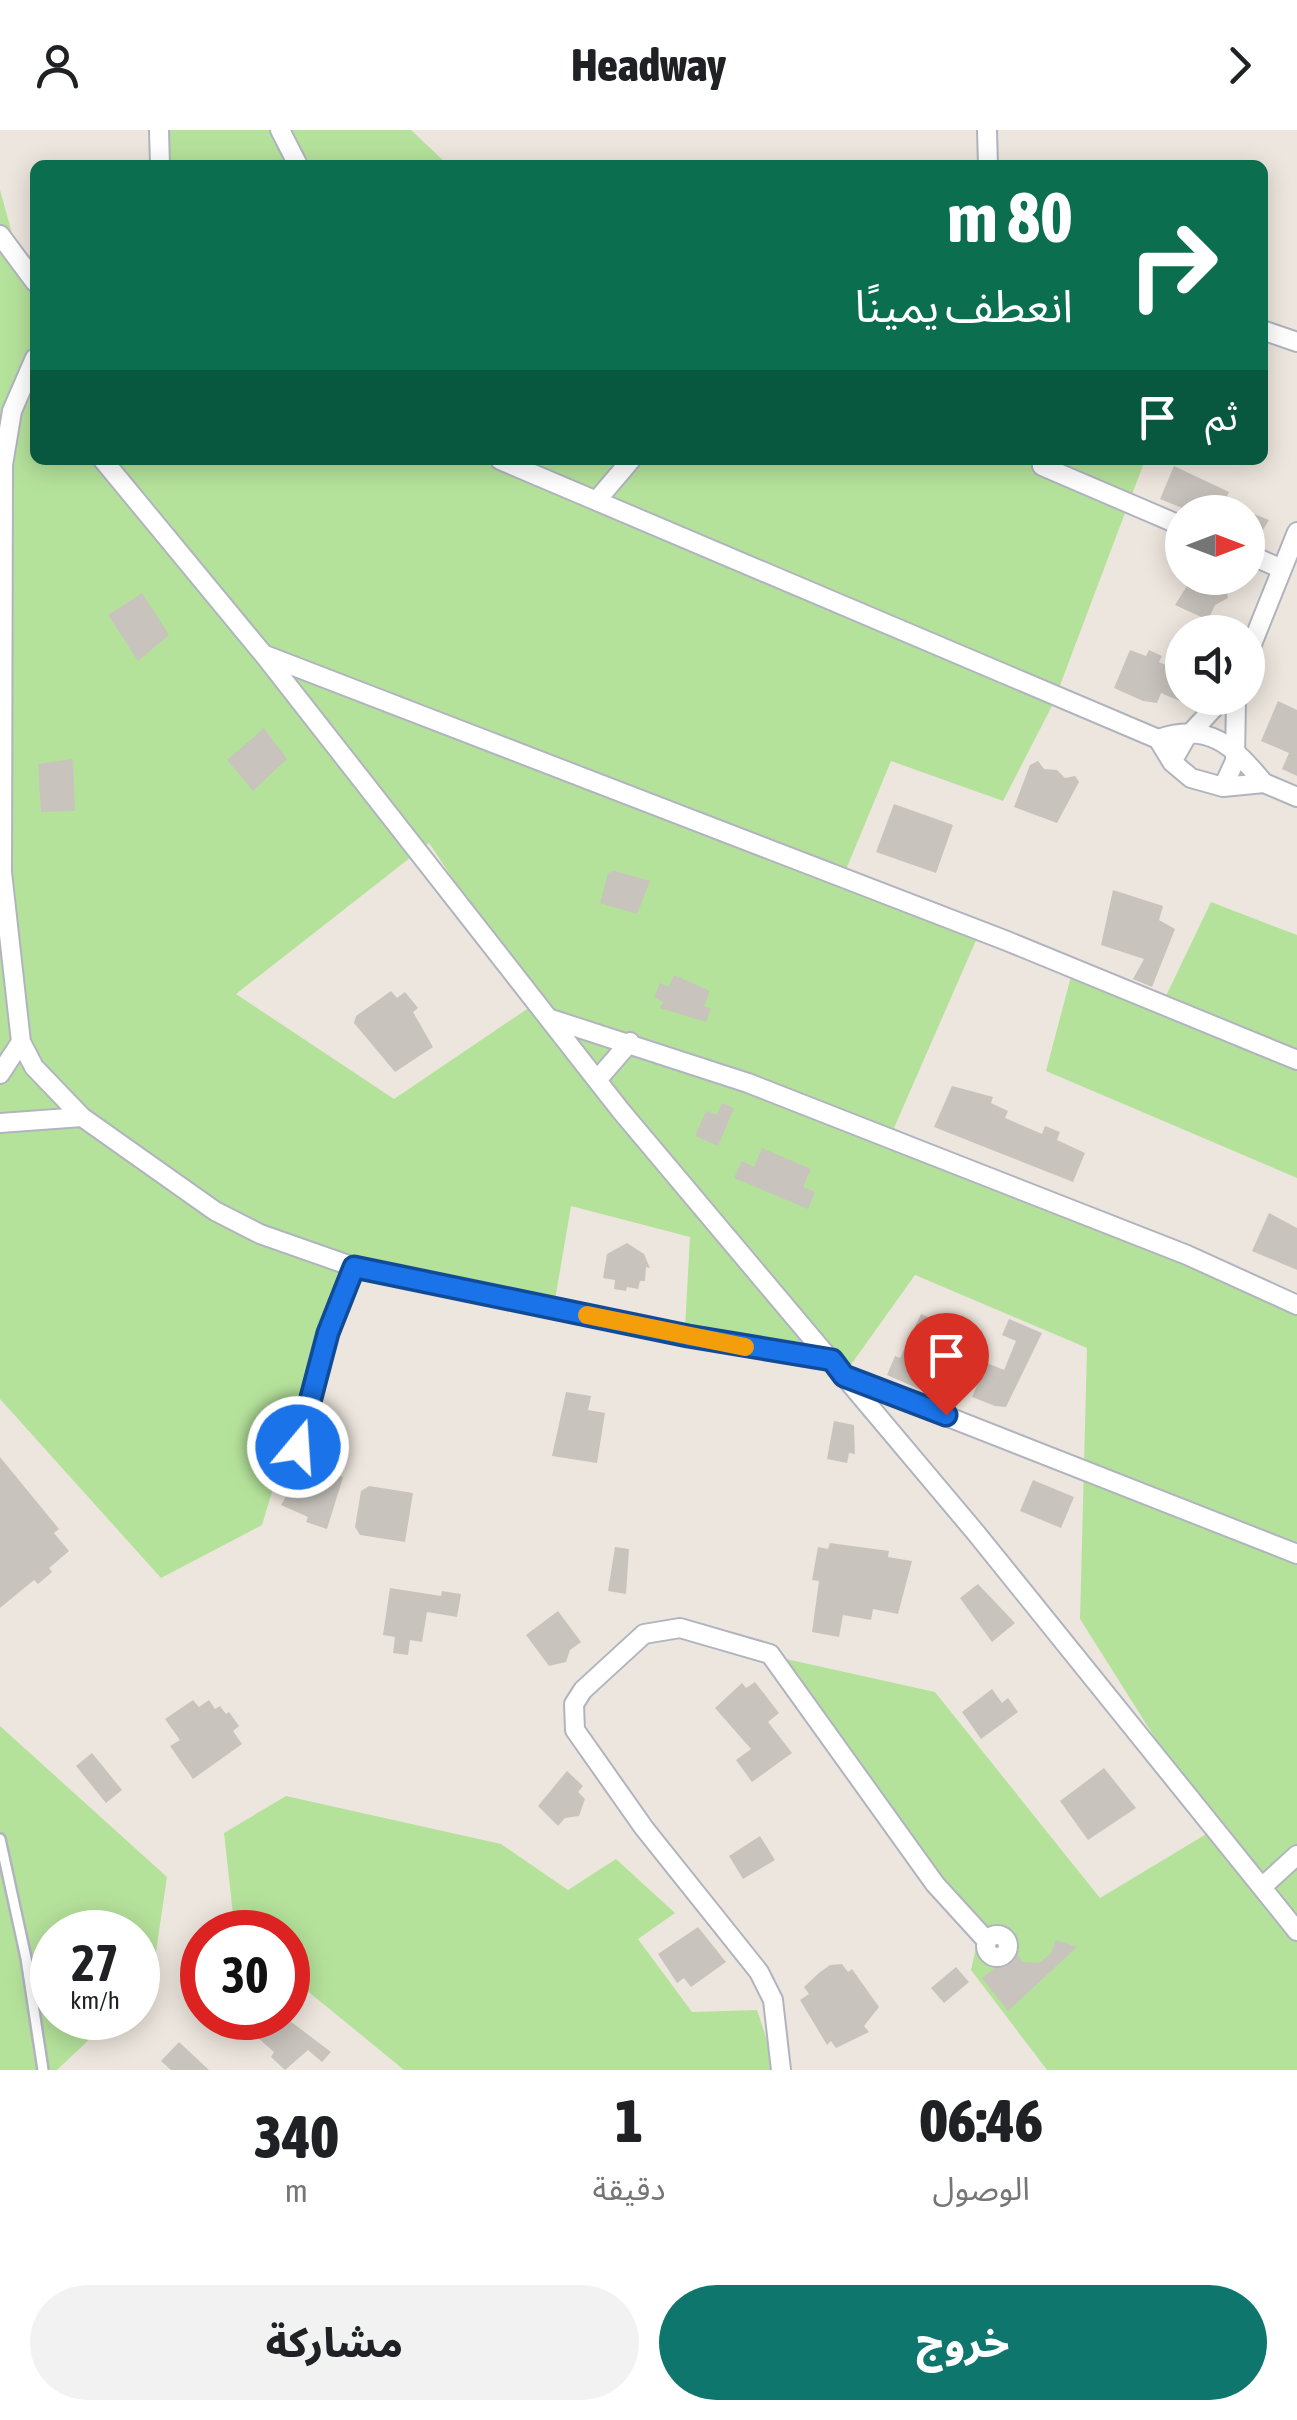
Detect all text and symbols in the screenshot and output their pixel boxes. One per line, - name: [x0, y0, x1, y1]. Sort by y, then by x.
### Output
- icon: person: [30, 38, 85, 93]
- icon: forward: [1212, 38, 1267, 93]
- text: Headway: [571, 39, 726, 91]
- text: 80 m: [947, 177, 1073, 257]
- icon: right: [1108, 200, 1238, 330]
- text: انعطف يمينًا: [854, 280, 1073, 332]
- icon: arrive: [1130, 390, 1185, 445]
- text: ثم: [1205, 395, 1238, 438]
- north arrow: [1165, 495, 1265, 595]
- map controls: [1165, 495, 1265, 715]
- button: sound: [1165, 615, 1265, 715]
- pin: [904, 1313, 989, 1416]
- icon: arrive: [919, 1328, 974, 1383]
- position arrow: [246, 1395, 350, 1499]
- speed limit sign: 30: [180, 1910, 310, 2040]
- text: 27: [71, 1934, 118, 1992]
- text: km/h: [70, 1986, 120, 2014]
- text: 1: [615, 2086, 643, 2155]
- text: 06:46: [920, 2086, 1043, 2155]
- text: 340: [254, 2102, 339, 2171]
- text: دقيقة: [593, 2170, 666, 2207]
- text: الوصول: [933, 2170, 1030, 2207]
- text: m: [285, 2172, 308, 2209]
- button: مشاركة: [30, 2285, 639, 2400]
- button: خروج: [659, 2285, 1267, 2400]

